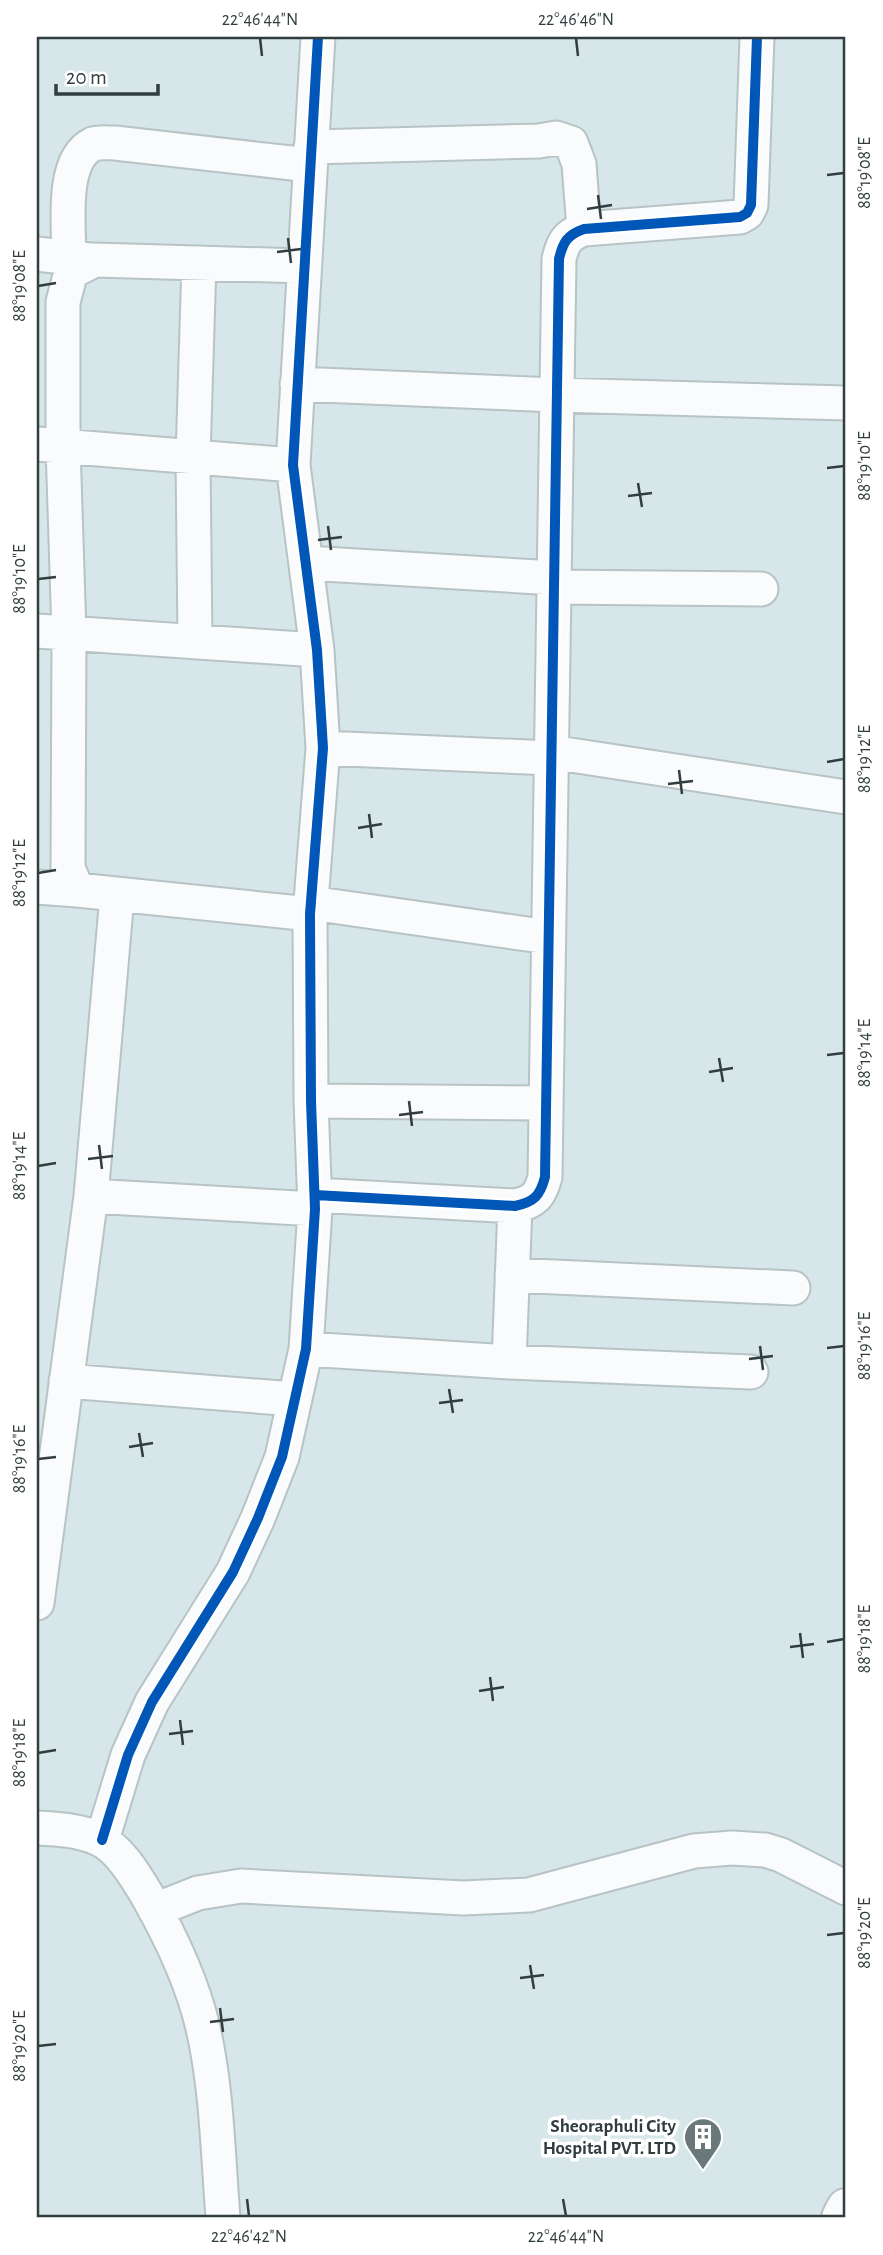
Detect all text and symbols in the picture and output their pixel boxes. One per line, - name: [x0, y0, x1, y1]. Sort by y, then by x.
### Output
- text: 22°46'44"N: [222, 11, 298, 29]
- text: 22°46'46"N: [538, 11, 614, 29]
- scale bar: [56, 52, 158, 96]
- text: 20 m: [66, 67, 107, 88]
- text: 88°19'08"E: [856, 137, 874, 209]
- text: 88°19'08"E: [11, 250, 29, 322]
- text: 88°19'10"E: [856, 431, 874, 501]
- text: 88°19'10"E: [11, 544, 29, 614]
- text: 88°19'12"E: [856, 725, 874, 793]
- text: 88°19'12"E: [11, 839, 29, 907]
- text: 88°19'14"E: [856, 1018, 874, 1087]
- text: 88°19'14"E: [11, 1131, 29, 1200]
- text: 88°19'16"E: [856, 1312, 874, 1380]
- text: 88°19'16"E: [11, 1425, 29, 1493]
- text: 88°19'18"E: [856, 1604, 874, 1673]
- text: 88°19'18"E: [11, 1718, 29, 1787]
- text: 88°19'20"E: [856, 1897, 874, 1969]
- text: 88°19'20"E: [11, 2010, 29, 2082]
- building icon: Sheoraphuli City Hospital PVT. LTD: [682, 2116, 724, 2171]
- place label: Sheoraphuli City Hospital PVT. LTD: [543, 2117, 677, 2158]
- text: 22°46'42"N: [211, 2228, 287, 2246]
- text: 22°46'44"N: [528, 2228, 604, 2246]

